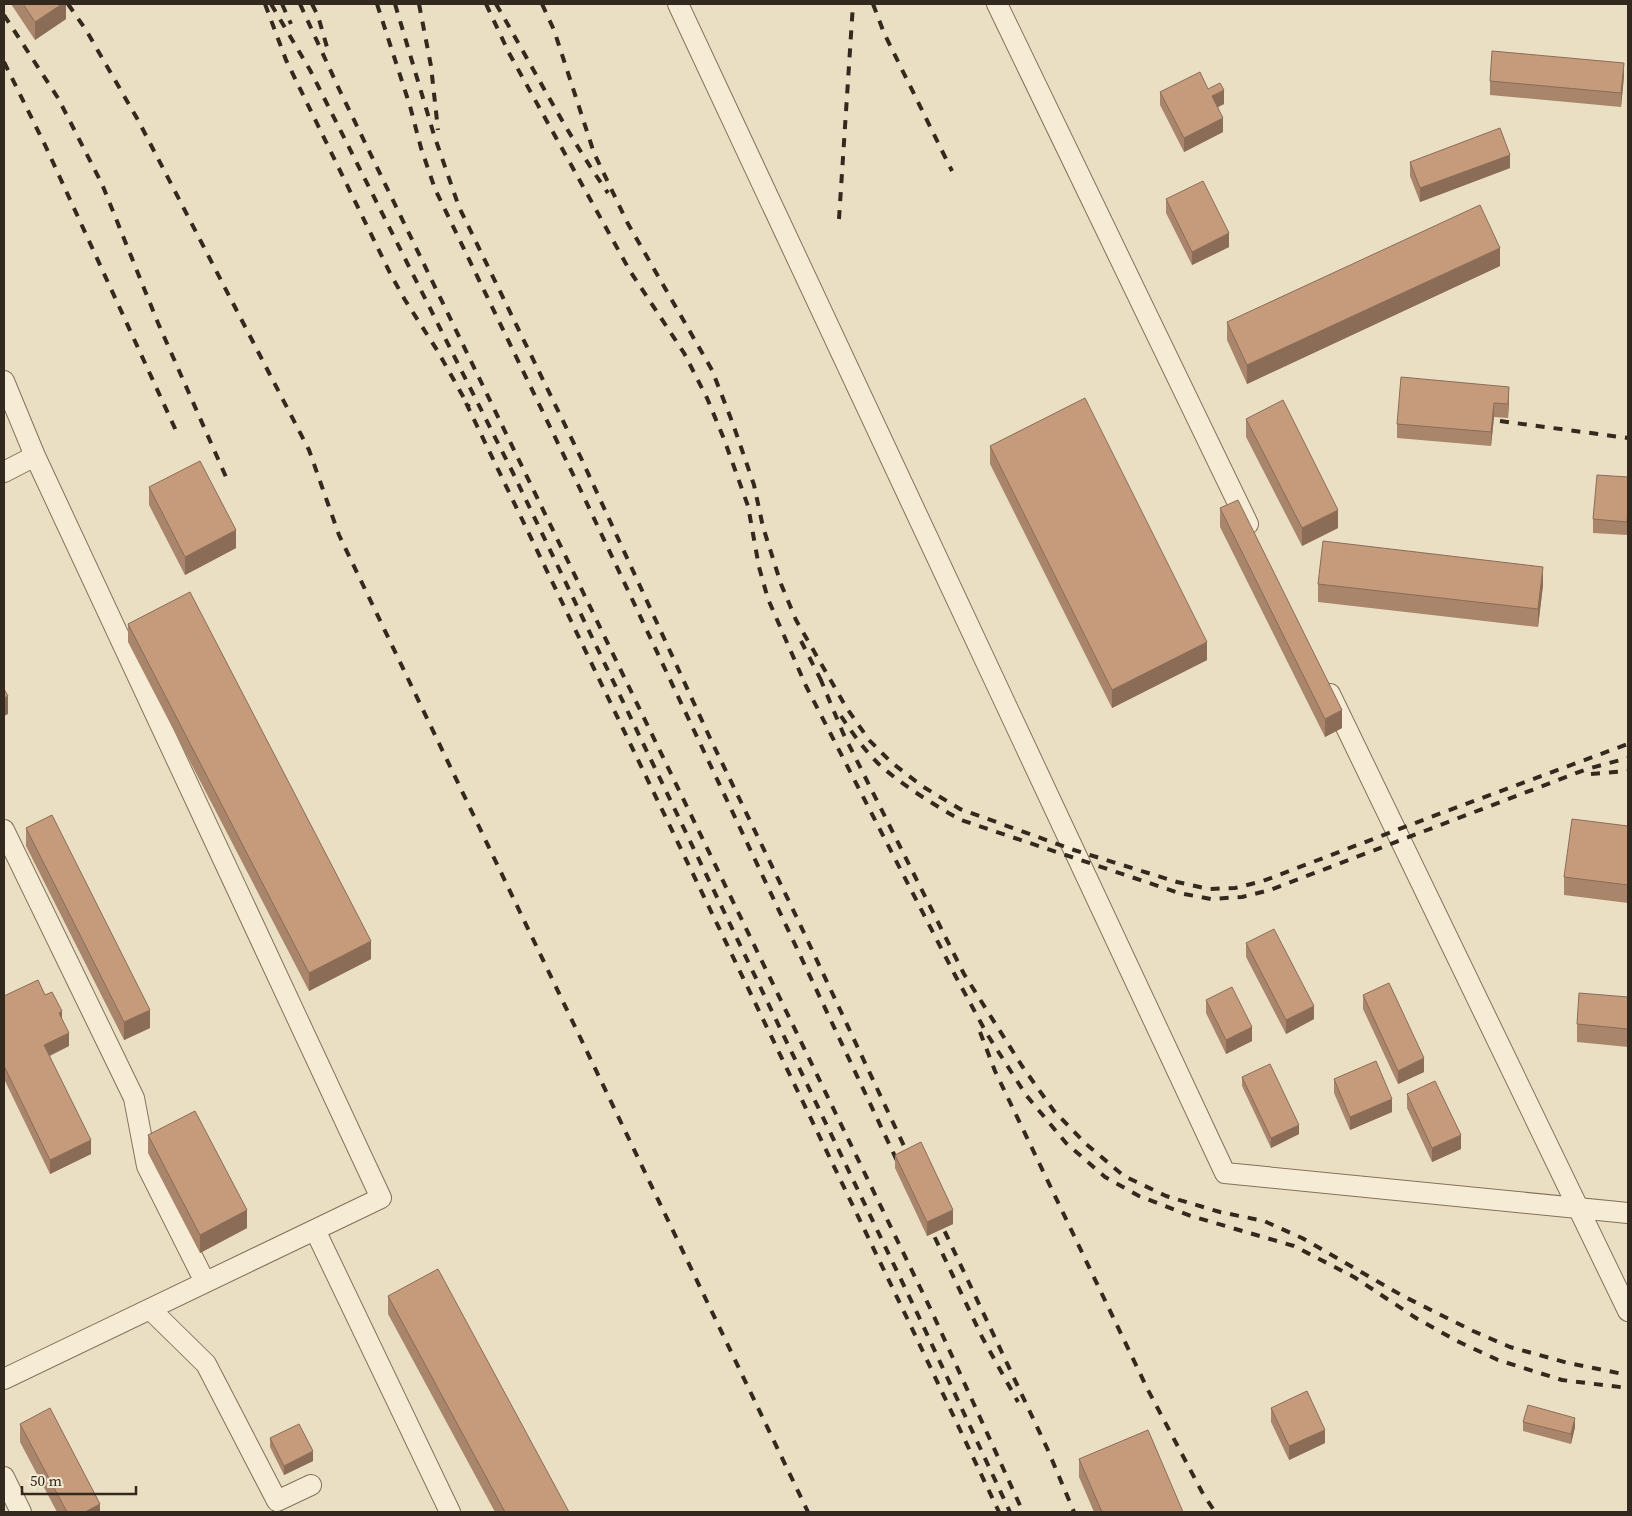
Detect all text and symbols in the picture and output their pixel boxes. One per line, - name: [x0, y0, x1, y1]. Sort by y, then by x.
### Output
- scale bar: [22, 1464, 136, 1496]
- text: 50 m: [30, 1470, 62, 1491]

